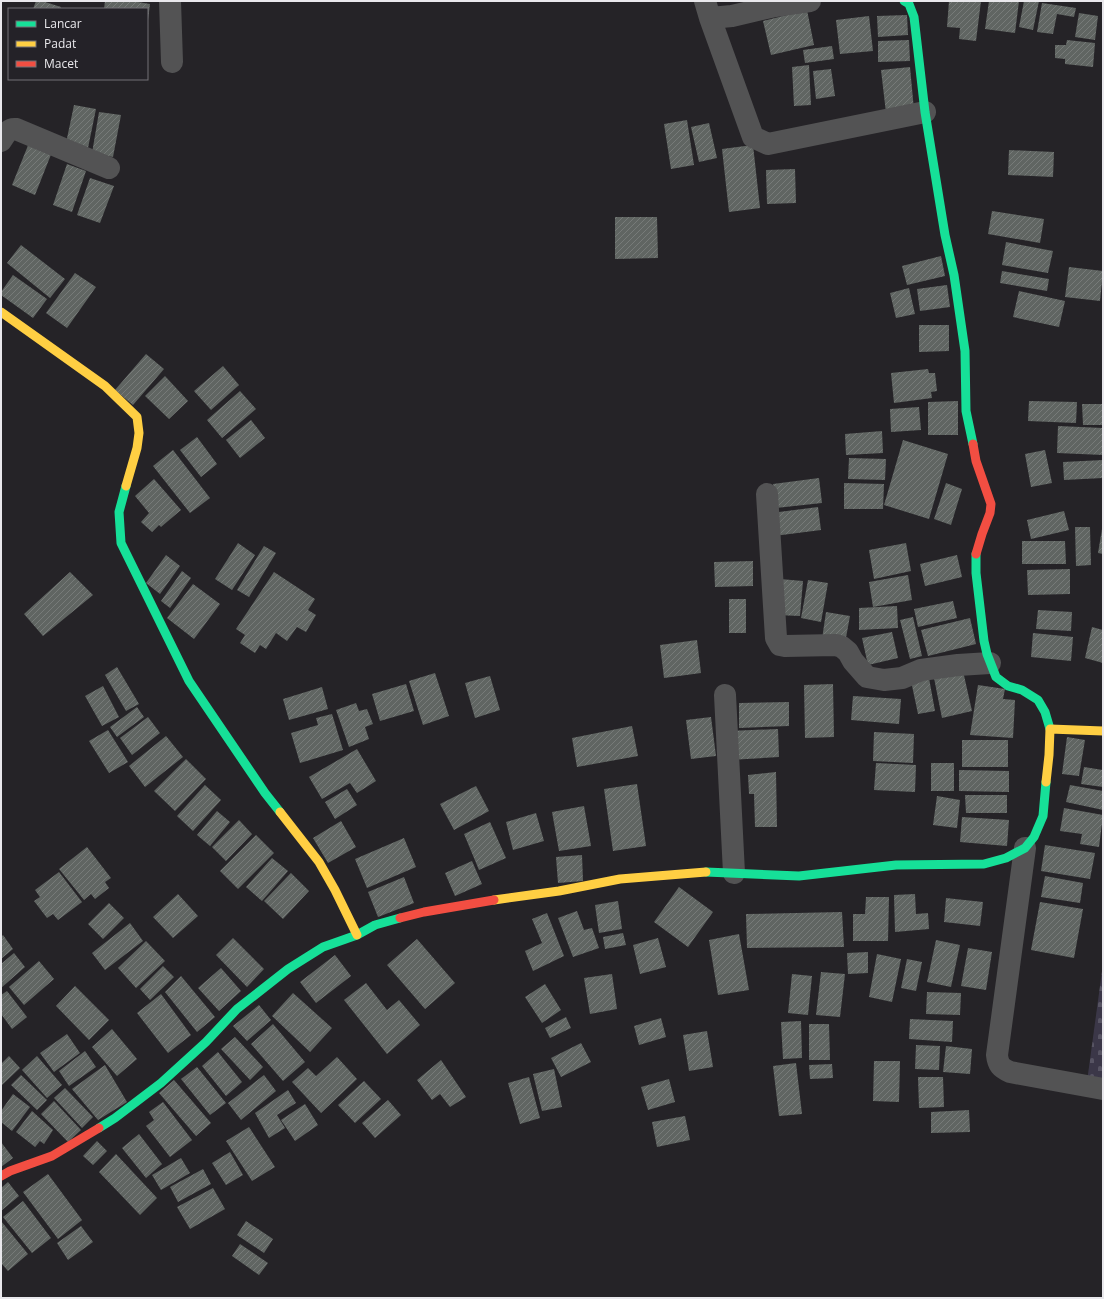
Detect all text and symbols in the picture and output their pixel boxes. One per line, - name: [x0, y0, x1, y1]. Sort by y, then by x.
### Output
- legend: [8, 8, 148, 80]
- text: Lancar: [44, 15, 82, 32]
- text: Padat: [44, 35, 76, 52]
- text: Macet: [44, 55, 78, 72]

